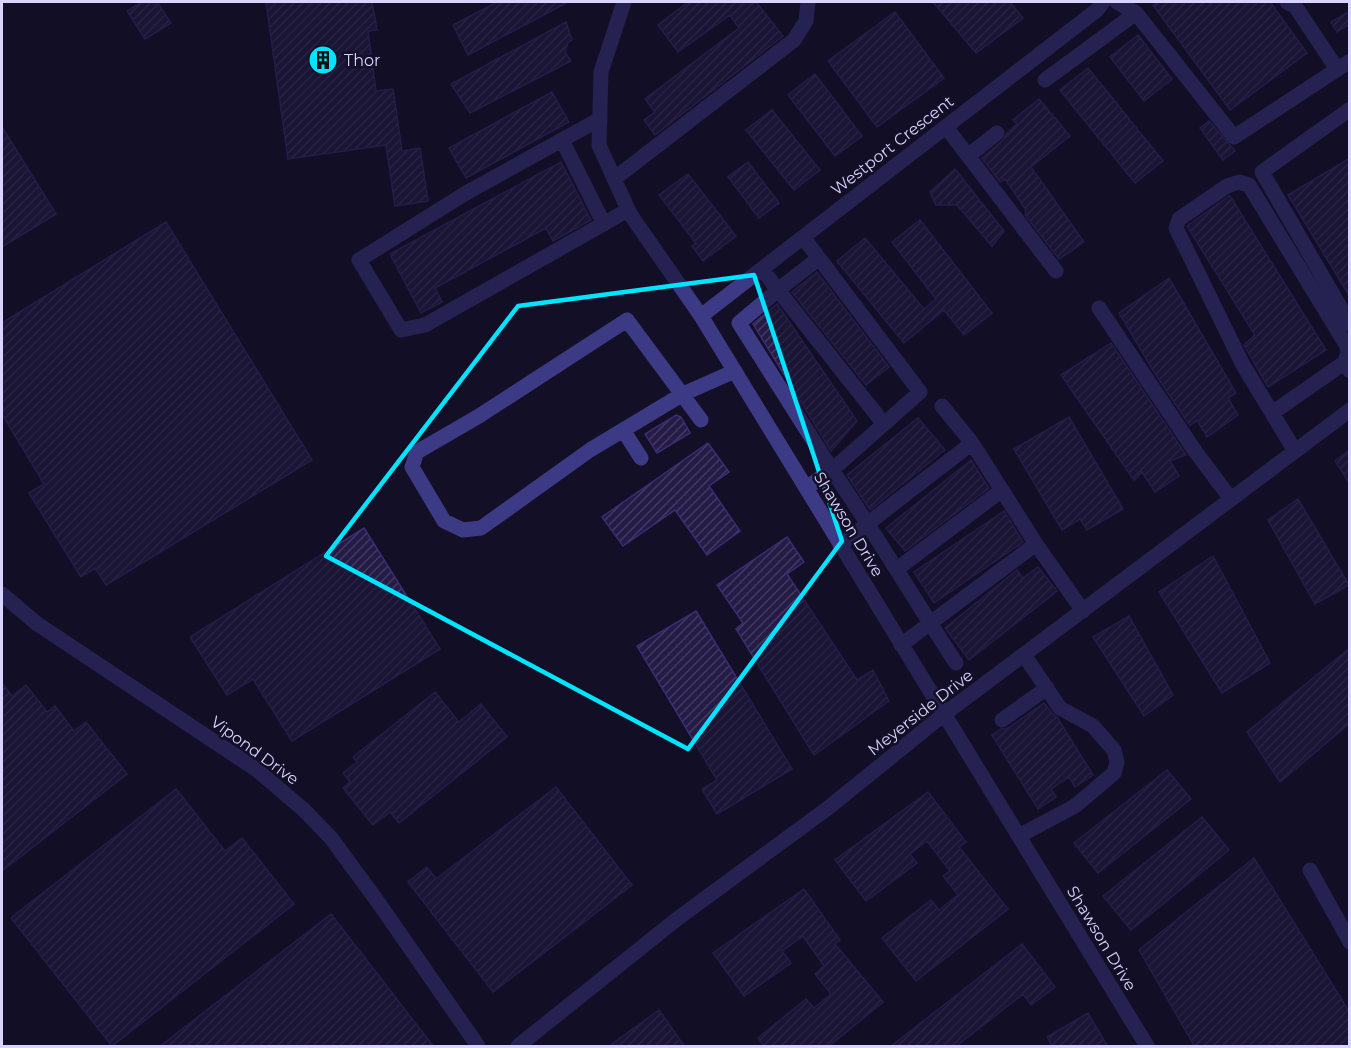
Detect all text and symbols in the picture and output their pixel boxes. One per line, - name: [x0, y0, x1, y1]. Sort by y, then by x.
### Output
- building icon: Thor: [307, 44, 339, 76]
- place label: Thor: [344, 51, 380, 70]
- street label: Westport Crescent: [827, 91, 958, 199]
- street label: Shawson Drive: [810, 469, 887, 580]
- street label: Meyerside Drive: [864, 665, 977, 759]
- street label: Vipond Drive: [207, 712, 302, 789]
- street label: Shawson Drive: [1063, 883, 1140, 994]

